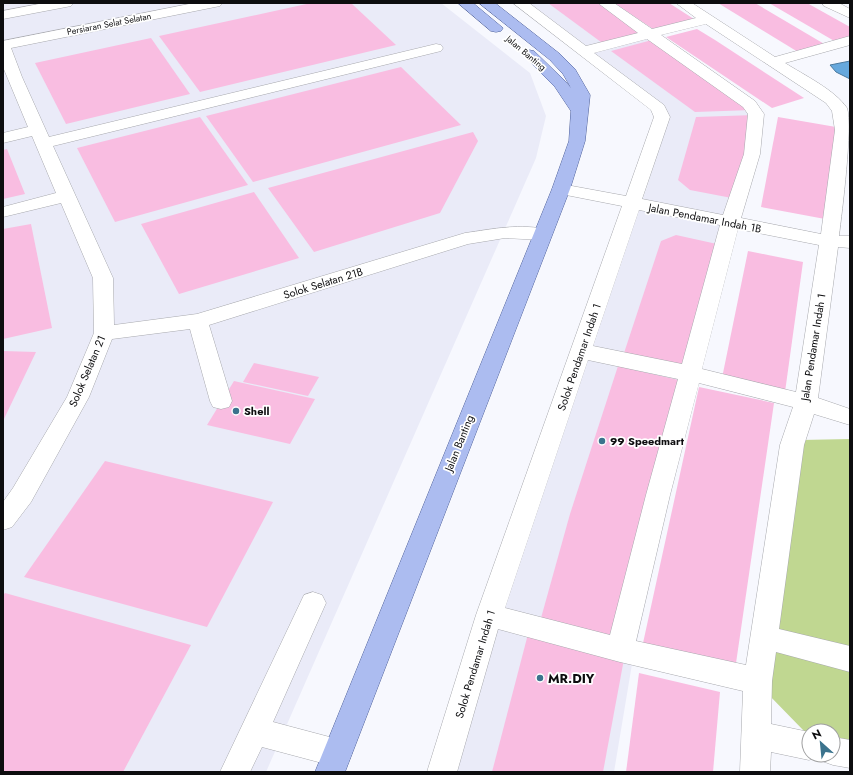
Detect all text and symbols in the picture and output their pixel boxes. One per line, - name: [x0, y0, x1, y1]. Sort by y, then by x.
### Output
- street label: Persiaran Selat Selatan: [66, 9, 152, 38]
- street label: Jalan Banting: [503, 31, 549, 73]
- street label: Jalan Pendamar Indah 1B: [645, 199, 763, 237]
- street label: Solok Selatan 21B: [281, 263, 365, 303]
- street label: Jalan Pendamar Indah 1: [796, 292, 829, 404]
- street label: Solok Pendamar Indah 1: [553, 301, 605, 413]
- street label: Solok Selatan 21: [65, 333, 109, 409]
- place label: Shell: [244, 403, 269, 419]
- marker: Shell: [231, 406, 241, 416]
- street label: Jalan Banting: [440, 412, 478, 475]
- place label: 99 Speedmart: [610, 433, 685, 449]
- marker: 99 Speedmart: [597, 436, 607, 446]
- street label: Solok Pendamar Indah 1: [451, 608, 499, 720]
- place label: MR.DIY: [548, 669, 595, 688]
- marker: MR.DIY: [535, 673, 545, 683]
- north arrow: [801, 723, 841, 763]
- text: N: [809, 725, 824, 743]

